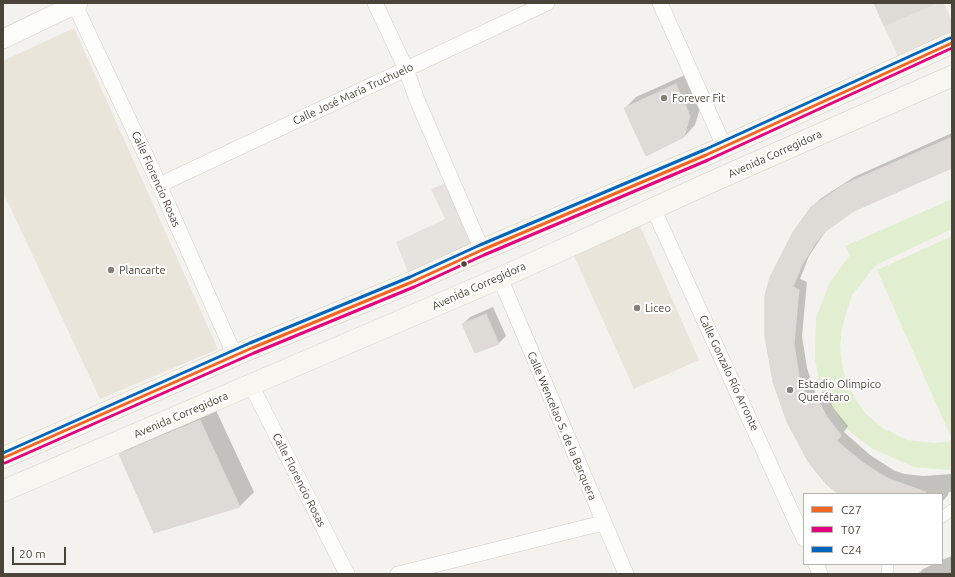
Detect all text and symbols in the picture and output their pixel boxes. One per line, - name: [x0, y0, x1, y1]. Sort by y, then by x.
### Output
- street label: Calle José María Truchuelo: [291, 60, 415, 128]
- place label: Forever Fit: [672, 91, 725, 105]
- marker: Forever Fit: [659, 93, 669, 103]
- street label: Avenida Corregidora: [726, 127, 824, 181]
- street label: Calle Florencio Rosas: [129, 129, 183, 229]
- street label: Avenida Corregidora: [430, 259, 528, 313]
- unlabelled marker: [459, 259, 469, 269]
- place label: Plancarte: [119, 263, 166, 277]
- marker: Plancarte: [106, 265, 116, 275]
- place label: Liceo: [645, 301, 671, 315]
- marker: Liceo: [632, 303, 642, 313]
- street label: Calle Gonzalo Río Arronte: [696, 313, 762, 433]
- street label: Calle Wencelao S. de la Barquera: [525, 350, 599, 502]
- place label: Estadio Olimpico Querétaro: [798, 377, 881, 403]
- marker: Estadio Olimpico Querétaro: [785, 385, 795, 395]
- street label: Avenida Corregidora: [132, 389, 230, 441]
- street label: Calle Florencio Rosas: [270, 431, 328, 529]
- legend: [803, 493, 943, 565]
- text: C27: [841, 503, 862, 516]
- text: T07: [841, 523, 861, 536]
- scale bar: [14, 539, 68, 565]
- text: C24: [841, 543, 862, 556]
- text: 20 m: [19, 547, 46, 560]

